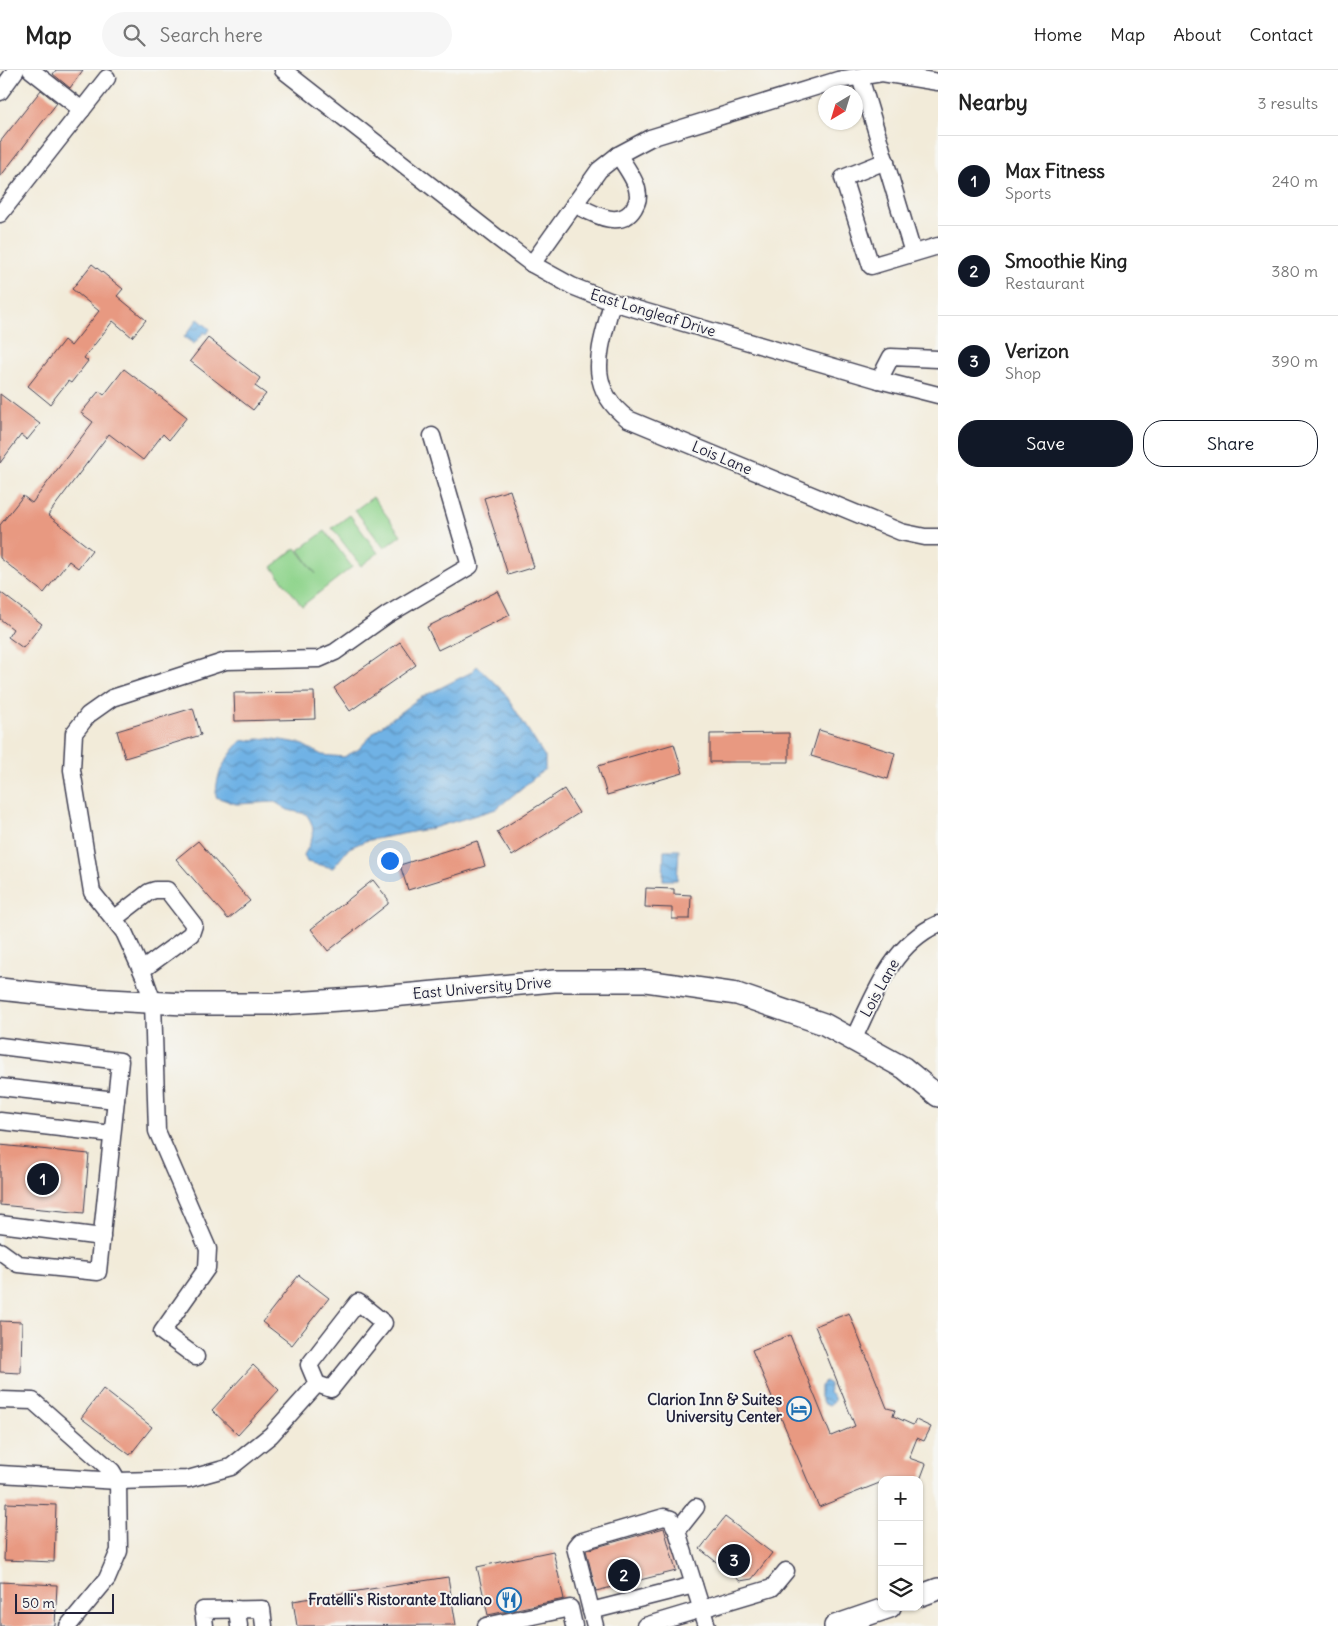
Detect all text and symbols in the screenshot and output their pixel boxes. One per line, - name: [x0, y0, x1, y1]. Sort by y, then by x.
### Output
- search box: [102, 12, 452, 57]
- text: Map: [25, 20, 72, 50]
- icon: search: [120, 21, 148, 49]
- text: Search here: [160, 23, 263, 47]
- text: Home: [1034, 23, 1082, 46]
- text: Map: [1110, 23, 1145, 46]
- text: About: [1173, 23, 1221, 46]
- text: Contact: [1249, 23, 1313, 46]
- north arrow: [818, 85, 863, 130]
- text: Nearby: [958, 89, 1028, 116]
- text: 3 results: [1258, 93, 1318, 113]
- text: Max Fitness: [1005, 159, 1105, 183]
- text: 1: [971, 171, 977, 191]
- text: 240 m: [1272, 171, 1318, 191]
- text: Sports: [1005, 183, 1051, 203]
- text: Smoothie King: [1005, 249, 1127, 273]
- text: 2: [970, 261, 978, 281]
- text: 380 m: [1271, 261, 1318, 281]
- text: Restaurant: [1005, 273, 1085, 293]
- street label: East Longleaf Drive: [588, 284, 718, 341]
- text: Verizon: [1005, 339, 1069, 363]
- text: 3: [969, 351, 979, 371]
- text: 390 m: [1271, 351, 1318, 371]
- text: Shop: [1005, 363, 1041, 383]
- button: Save: [958, 420, 1133, 467]
- button: Share: [1143, 420, 1318, 467]
- street label: Lois Lane: [689, 436, 755, 479]
- your location: [377, 848, 403, 874]
- street label: Lois Lane: [856, 955, 903, 1020]
- street label: East University Drive: [412, 972, 552, 1003]
- pin: 1: [27, 1160, 59, 1198]
- place label: Clarion Inn & Suites University Center: [647, 1390, 783, 1427]
- hotel icon: Clarion Inn & Suites University Center: [786, 1396, 812, 1422]
- map controls: [878, 1476, 923, 1611]
- button: +: [878, 1476, 923, 1521]
- button: −: [878, 1521, 923, 1566]
- pin: 3: [718, 1541, 750, 1579]
- pin: 2: [608, 1556, 640, 1594]
- button: layers: [878, 1566, 923, 1611]
- restaurant icon: Fratelli's Ristorante Italiano: [496, 1587, 522, 1613]
- place label: Fratelli's Ristorante Italiano: [308, 1590, 493, 1609]
- scale bar: [15, 1591, 114, 1614]
- text: 50 m: [22, 1594, 55, 1612]

